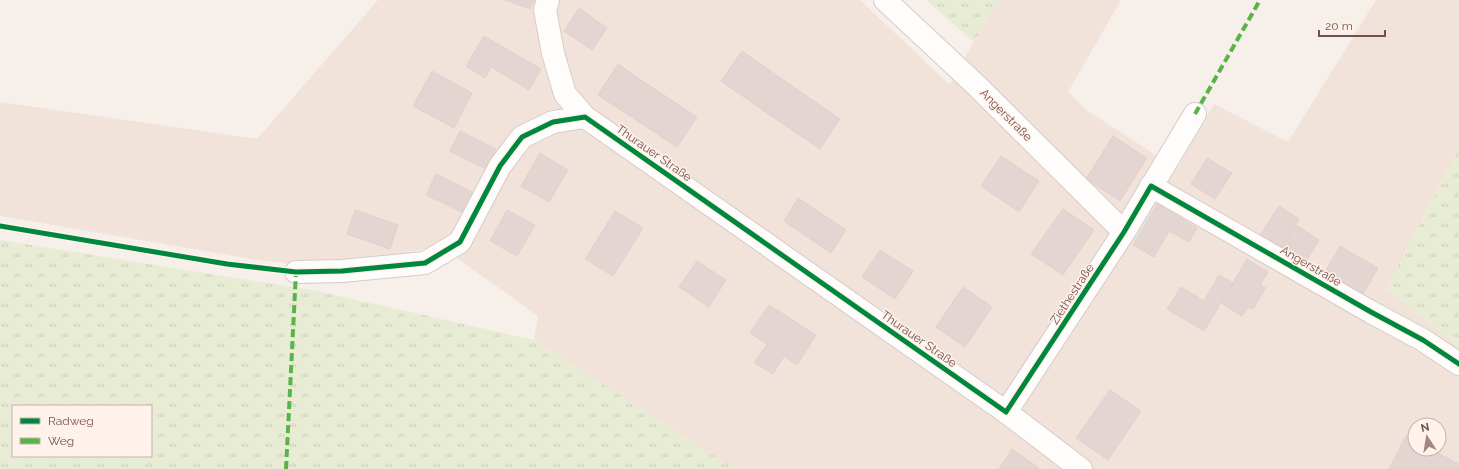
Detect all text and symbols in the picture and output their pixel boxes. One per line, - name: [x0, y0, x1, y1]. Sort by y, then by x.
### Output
- scale bar: [1319, 12, 1385, 38]
- text: 20 m: [1325, 19, 1353, 33]
- street label: Angerstraße: [977, 86, 1035, 144]
- street label: Thurauer Straße: [614, 122, 694, 184]
- street label: Angerstraße: [1278, 243, 1344, 289]
- street label: Ziethestraße: [1047, 261, 1097, 327]
- street label: Thurauer Straße: [879, 308, 959, 370]
- legend: [12, 405, 152, 457]
- text: Radweg: [48, 414, 94, 428]
- north arrow: [1407, 417, 1447, 457]
- text: N: [1420, 420, 1430, 435]
- text: Weg: [48, 434, 74, 448]

